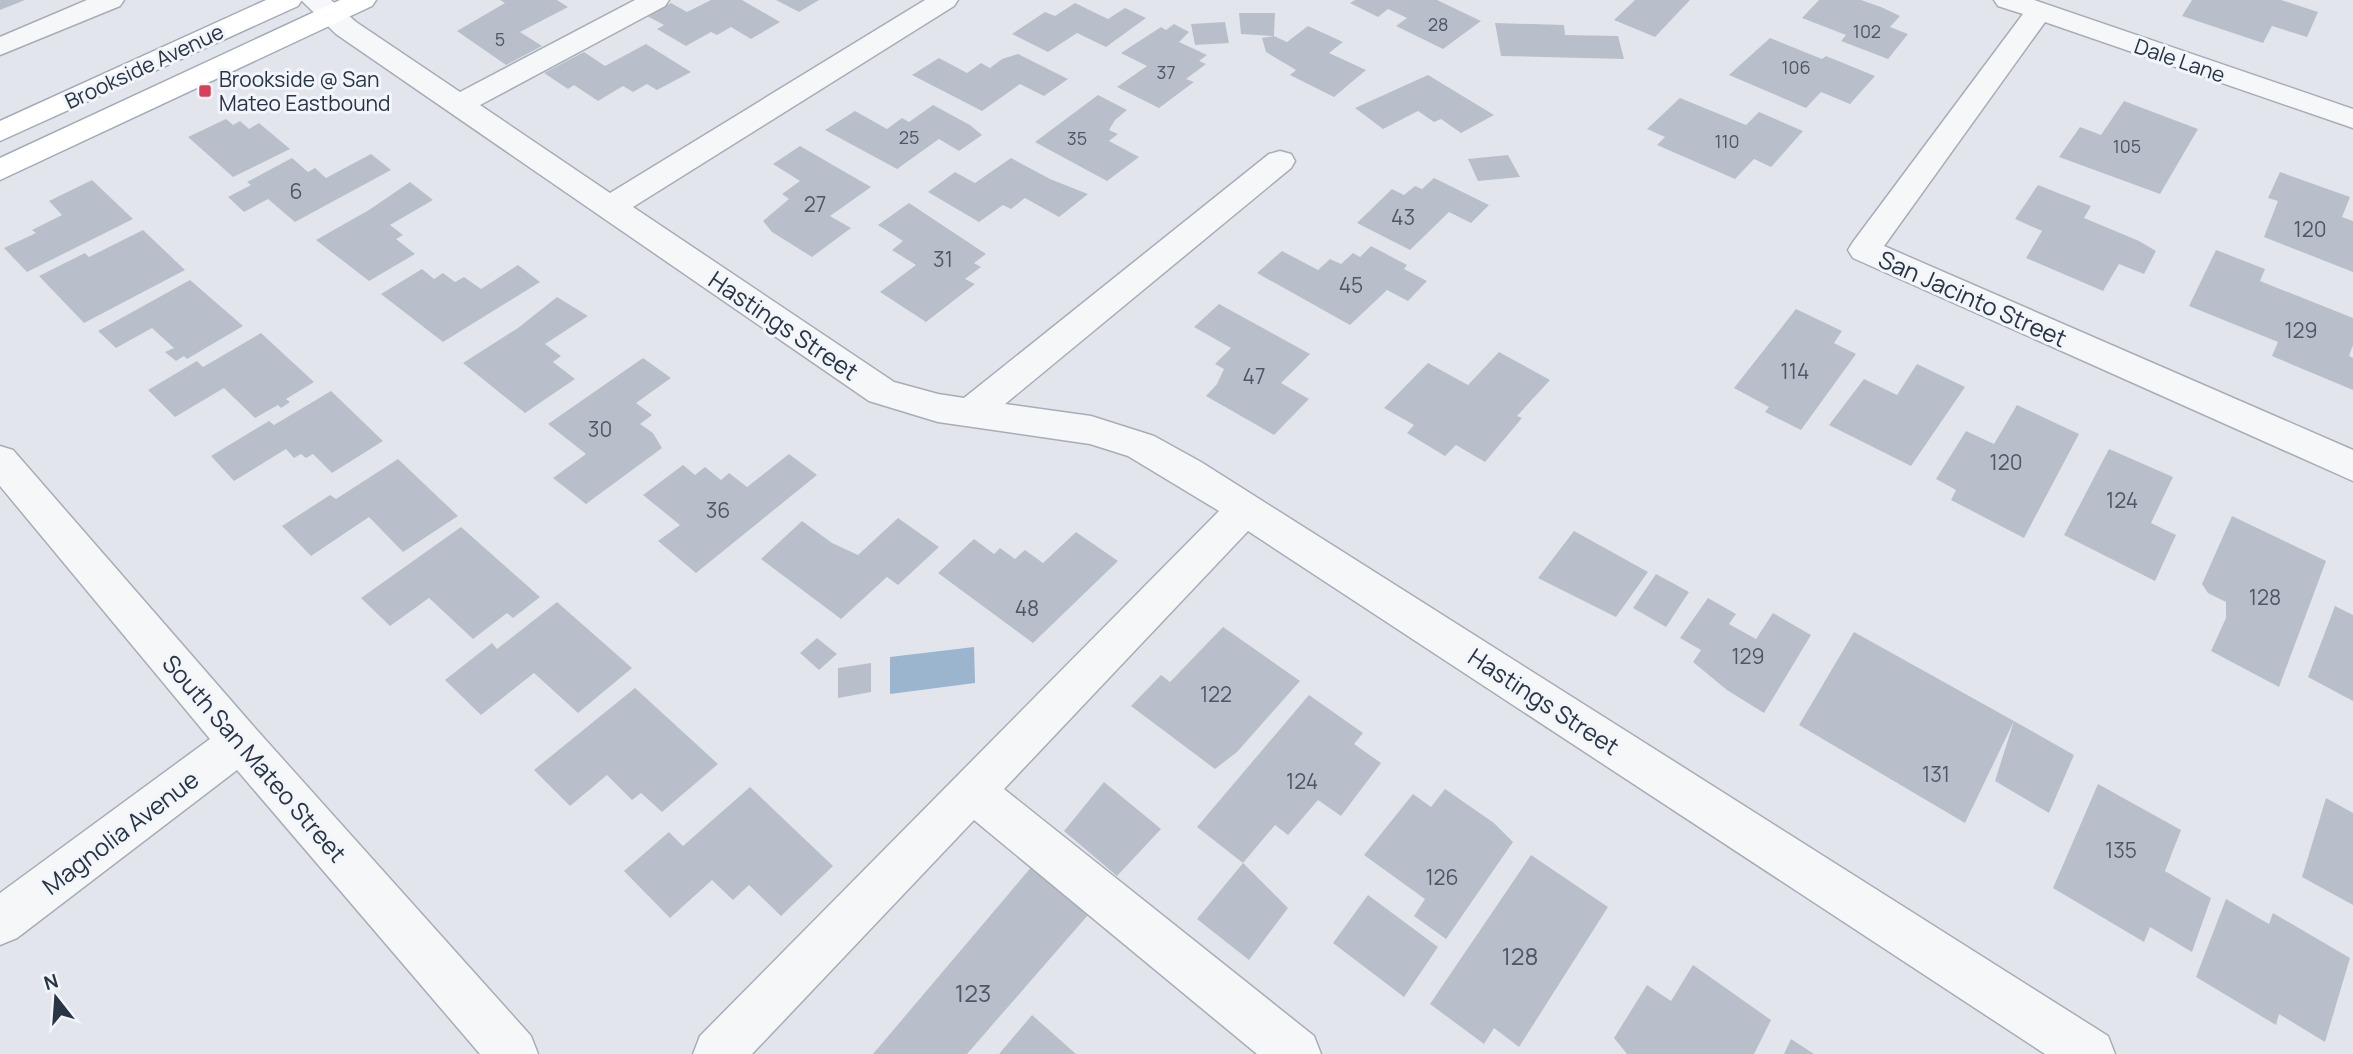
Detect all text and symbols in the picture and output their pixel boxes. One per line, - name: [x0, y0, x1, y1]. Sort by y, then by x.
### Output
- house number: 28: [1428, 12, 1448, 36]
- street label: Brookside Avenue: [60, 17, 228, 115]
- house number: 102: [1853, 19, 1881, 43]
- house number: 5: [495, 27, 505, 51]
- street label: Dale Lane: [2131, 31, 2229, 89]
- house number: 106: [1781, 55, 1811, 79]
- house number: 37: [1157, 60, 1176, 84]
- place label: Brookside @ San Mateo Eastbound: [219, 65, 390, 117]
- marker: Brookside @ San Mateo Eastbound: [197, 83, 213, 99]
- house number: 25: [899, 125, 919, 149]
- house number: 35: [1067, 126, 1087, 150]
- house number: 110: [1714, 129, 1740, 153]
- house number: 105: [2113, 134, 2141, 158]
- house number: 6: [289, 177, 303, 205]
- house number: 27: [804, 190, 826, 218]
- house number: 43: [1391, 203, 1415, 231]
- house number: 120: [2294, 215, 2326, 243]
- street label: San Jacinto Street: [1874, 242, 2072, 354]
- house number: 31: [933, 245, 953, 273]
- street label: Hastings Street: [703, 263, 865, 387]
- house number: 45: [1339, 271, 1363, 299]
- house number: 129: [2284, 316, 2318, 344]
- house number: 114: [1781, 357, 1809, 385]
- house number: 47: [1243, 362, 1265, 390]
- house number: 30: [588, 415, 612, 443]
- house number: 120: [1990, 448, 2022, 476]
- house number: 124: [2106, 486, 2138, 514]
- house number: 36: [706, 496, 730, 524]
- house number: 128: [2249, 583, 2281, 611]
- house number: 48: [1015, 594, 1039, 622]
- street label: Hastings Street: [1462, 640, 1626, 762]
- house number: 129: [1731, 642, 1765, 670]
- street label: South San Mateo Street: [156, 647, 354, 869]
- house number: 122: [1200, 680, 1232, 708]
- house number: 131: [1922, 760, 1950, 788]
- street label: Magnolia Avenue: [35, 762, 205, 902]
- house number: 124: [1286, 767, 1318, 795]
- house number: 135: [2105, 836, 2137, 864]
- house number: 126: [1425, 863, 1459, 891]
- house number: 128: [1502, 939, 1538, 972]
- north arrow: [21, 963, 91, 1033]
- text: N: [41, 967, 61, 996]
- house number: 123: [955, 976, 991, 1009]

